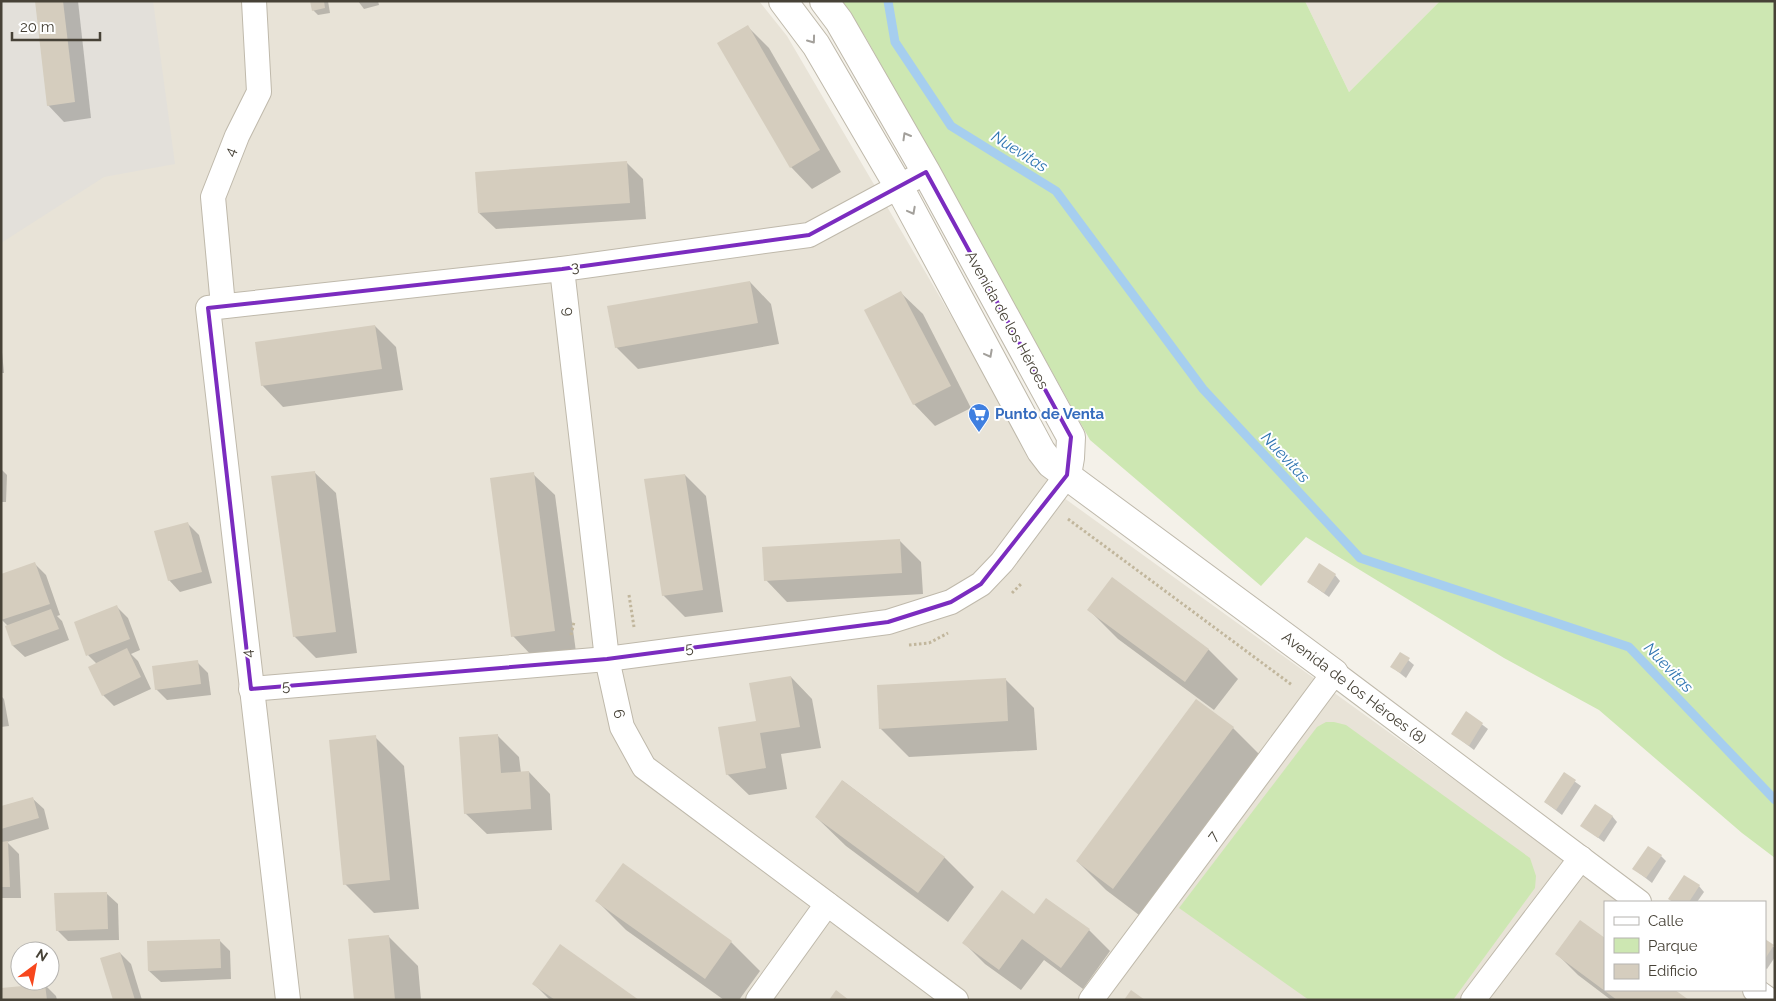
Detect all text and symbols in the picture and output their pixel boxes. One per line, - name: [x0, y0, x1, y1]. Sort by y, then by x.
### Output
- scale bar: [12, 10, 100, 42]
- text: 20 m: [20, 18, 55, 36]
- one-way arrow: [806, 34, 815, 44]
- water label: Nuevitas: [988, 127, 1052, 176]
- one-way arrow: [902, 133, 912, 142]
- street label: 4: [220, 145, 240, 159]
- one-way arrow: [906, 205, 916, 214]
- street label: Avenida de los Héroes: [961, 248, 1053, 392]
- street label: 3: [570, 258, 580, 276]
- street label: 6: [558, 306, 576, 318]
- one-way arrow: [983, 348, 993, 357]
- supermarket icon: Punto de Venta: [967, 402, 991, 433]
- place label: Punto de Venta: [995, 405, 1105, 423]
- water label: Nuevitas: [1257, 428, 1314, 487]
- street label: Avenida de los Héroes (8): [1278, 628, 1430, 748]
- water label: Nuevitas: [1640, 638, 1698, 697]
- street label: 5: [684, 639, 694, 657]
- street label: 4: [238, 649, 256, 659]
- street label: 5: [281, 677, 291, 695]
- street label: 6: [609, 708, 629, 720]
- street label: 7: [1203, 827, 1223, 845]
- legend: [1604, 901, 1766, 991]
- text: Calle: [1648, 912, 1684, 930]
- text: Parque: [1648, 937, 1698, 955]
- north arrow: [10, 941, 60, 991]
- text: N: [33, 945, 51, 965]
- text: Edificio: [1648, 962, 1698, 980]

